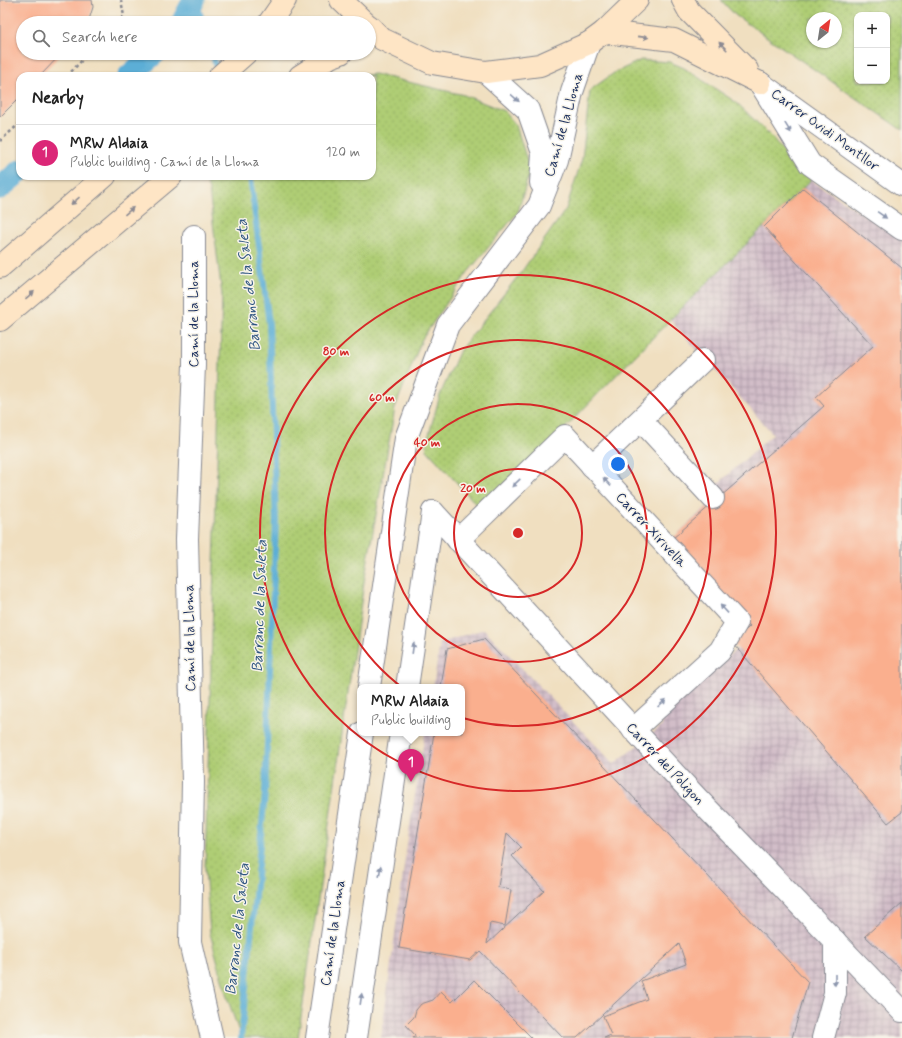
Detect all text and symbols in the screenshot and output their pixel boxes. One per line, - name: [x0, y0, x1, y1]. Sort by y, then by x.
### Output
- north arrow: [806, 12, 842, 48]
- map controls: [854, 12, 890, 84]
- button: +: [854, 12, 890, 48]
- search box: [16, 16, 376, 60]
- icon: search: [30, 27, 52, 49]
- text: Search here: [62, 28, 138, 48]
- one-way arrow: [637, 33, 649, 40]
- one-way arrow: [718, 41, 728, 51]
- button: −: [854, 48, 890, 84]
- street label: Camí de la Lloma: [541, 71, 587, 179]
- street label: Carrer Ovidi Montllor: [767, 85, 883, 176]
- text: Nearby: [32, 87, 84, 109]
- one-way arrow: [510, 93, 520, 103]
- one-way arrow: [785, 122, 792, 134]
- text: MRW Aldaia: [70, 134, 148, 154]
- text: 1: [42, 144, 48, 161]
- text: 120 m: [326, 144, 360, 161]
- text: Public building · Camí de la Lloma: [70, 154, 260, 171]
- one-way arrow: [70, 197, 81, 206]
- one-way arrow: [124, 207, 134, 216]
- one-way arrow: [877, 211, 888, 219]
- water label: Barranc de la Saleta: [232, 217, 266, 352]
- street label: Camí de la Lloma: [185, 260, 203, 368]
- one-way arrow: [24, 291, 35, 300]
- text: 80 m: [323, 344, 350, 360]
- text: 60 m: [369, 390, 395, 406]
- text: 40 m: [414, 435, 441, 451]
- your location: [608, 454, 628, 474]
- one-way arrow: [603, 477, 612, 488]
- one-way arrow: [511, 478, 521, 488]
- text: 20 m: [460, 481, 486, 497]
- street label: Carrer Xirivella: [612, 489, 691, 572]
- centre of rings: [511, 526, 525, 540]
- water label: Barranc de la Saleta: [248, 539, 272, 672]
- street label: Camí de la Lloma: [180, 584, 200, 692]
- one-way arrow: [720, 604, 729, 613]
- one-way arrow: [410, 642, 416, 654]
- popup: [357, 684, 465, 736]
- text: MRW Aldaia: [371, 692, 449, 712]
- one-way arrow: [657, 699, 667, 708]
- text: Public building: [371, 712, 451, 729]
- street label: Carrer del Poligon: [622, 719, 708, 809]
- pin: 1: [398, 749, 424, 782]
- water label: Barranc de la Saleta: [221, 861, 255, 996]
- one-way arrow: [377, 865, 383, 877]
- street label: Camí de la Lloma: [317, 879, 349, 987]
- one-way arrow: [832, 974, 838, 987]
- one-way arrow: [358, 993, 364, 1005]

